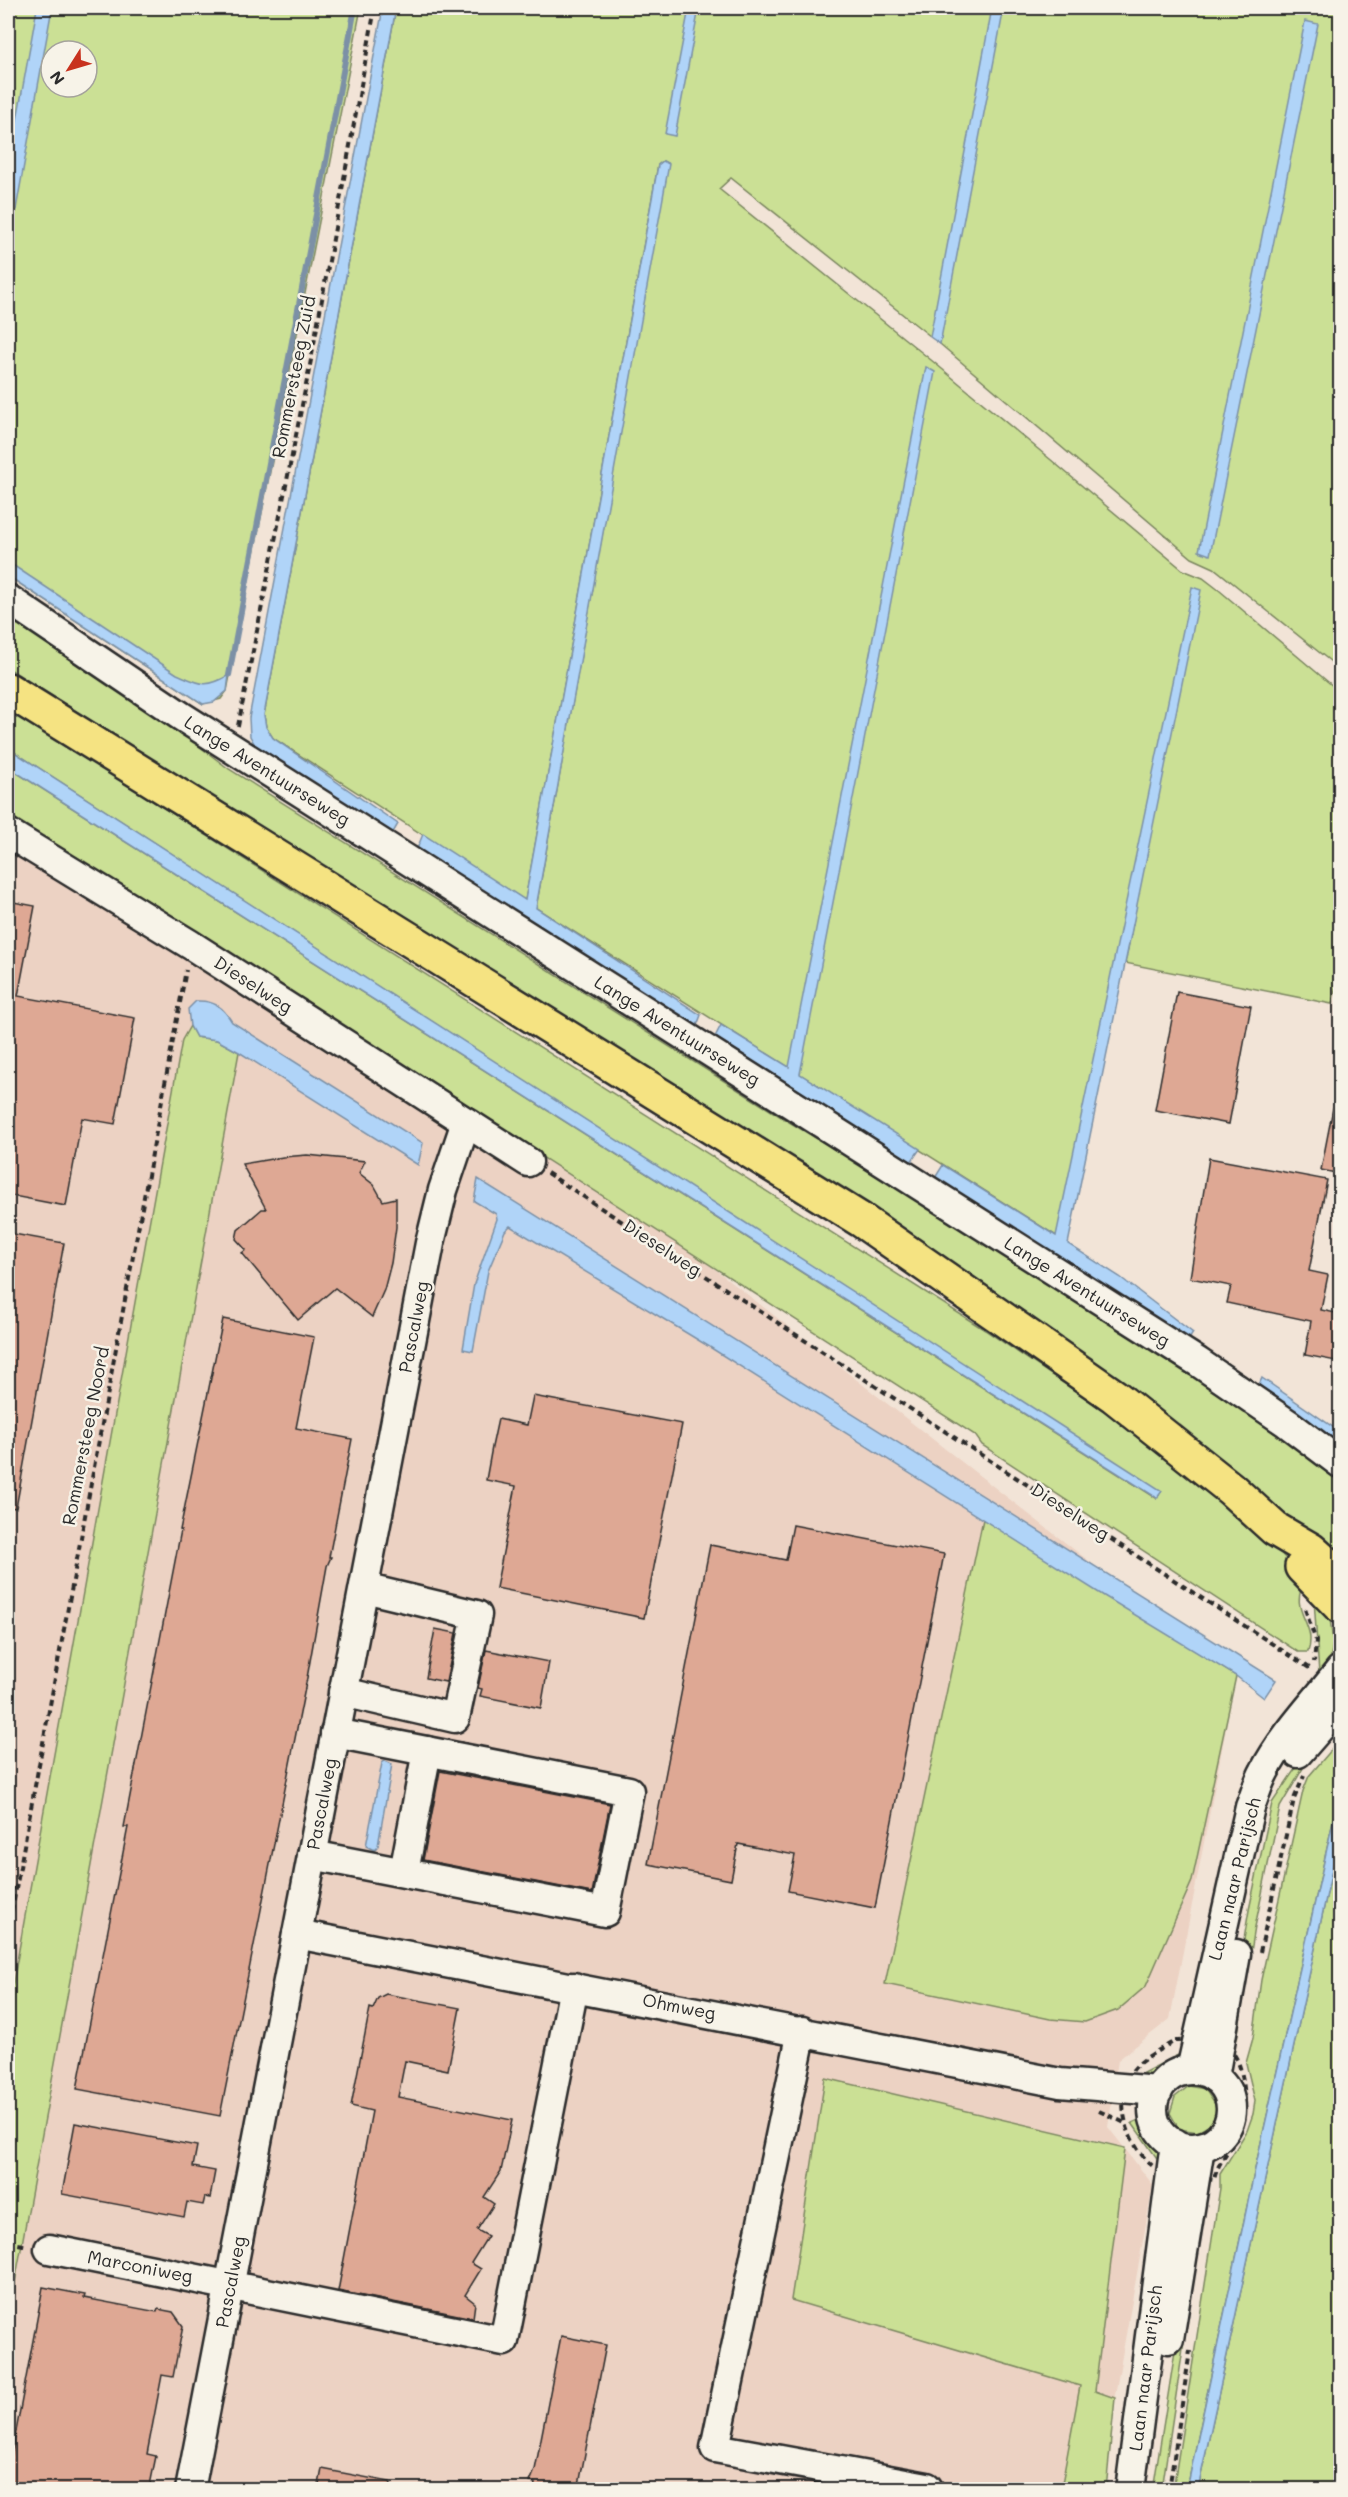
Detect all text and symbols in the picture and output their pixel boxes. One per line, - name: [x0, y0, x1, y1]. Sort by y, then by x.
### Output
- north arrow: [39, 39, 99, 99]
- text: N: [45, 67, 69, 90]
- street label: Rommersteeg Zuid: [265, 293, 321, 460]
- street label: Lange Aventuurseweg: [180, 709, 355, 831]
- street label: Dieselweg: [210, 950, 297, 1018]
- street label: Lange Aventuurseweg: [590, 969, 765, 1091]
- street label: Dieselweg: [619, 1213, 706, 1281]
- street label: Lange Aventuurseweg: [1000, 1230, 1175, 1352]
- street label: Pascalweg: [392, 1279, 434, 1375]
- street label: Rommersteeg Noord: [56, 1345, 114, 1527]
- street label: Dieselweg: [1027, 1477, 1114, 1545]
- street label: Pascalweg: [300, 1756, 342, 1852]
- street label: Laan naar Parijsch: [1202, 1795, 1266, 1963]
- street label: Ohmweg: [640, 1987, 718, 2025]
- street label: Pascalweg: [209, 2234, 251, 2330]
- street label: Marconiweg: [85, 2244, 195, 2288]
- street label: Laan naar Parijsch: [1123, 2283, 1167, 2452]

